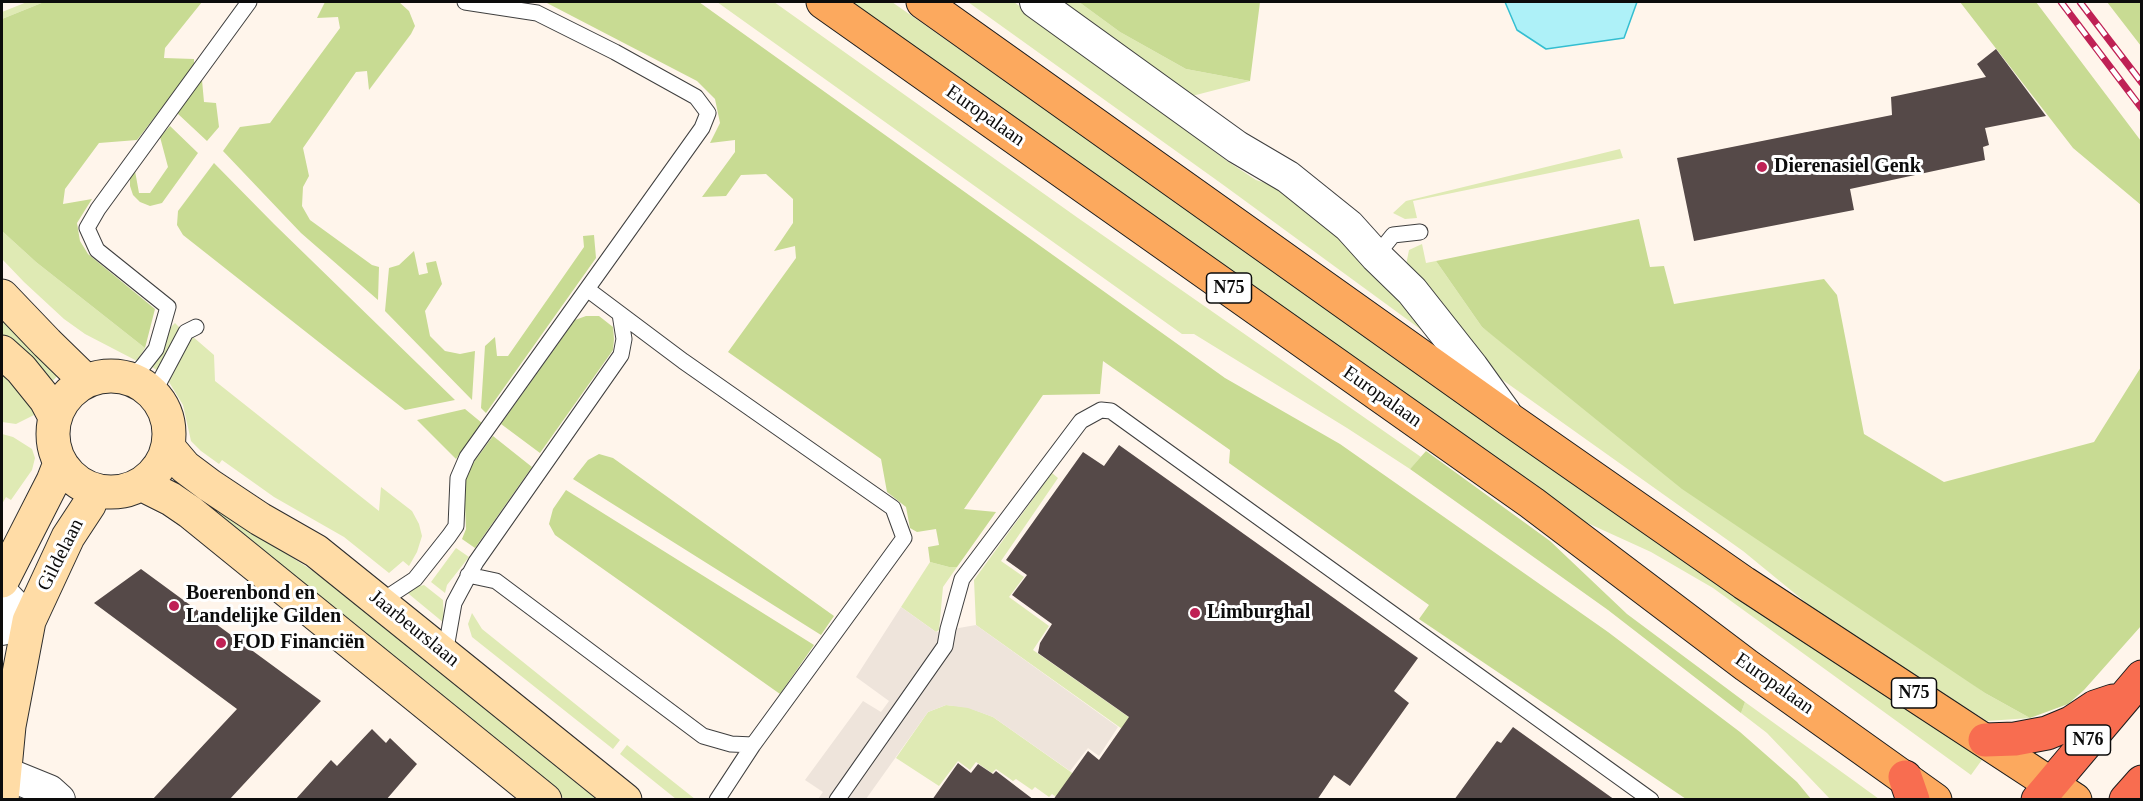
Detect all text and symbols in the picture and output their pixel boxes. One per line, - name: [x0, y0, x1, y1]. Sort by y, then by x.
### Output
- street label: Europalaan: [941, 80, 1029, 152]
- place label: Dierenasiel Genk: [1774, 155, 1921, 179]
- marker: Dierenasiel Genk: [1755, 160, 1769, 174]
- road number: N75: [1206, 273, 1252, 303]
- street label: Europalaan: [1338, 361, 1426, 433]
- street label: Gildelaan: [33, 515, 89, 595]
- place label: Boerenbond en Landelijke Gilden: [186, 582, 341, 629]
- street label: Jaarbeurslaan: [364, 585, 464, 673]
- marker: Boerenbond en Landelijke Gilden: [167, 599, 181, 613]
- place label: Limburghal: [1207, 601, 1310, 625]
- marker: Limburghal: [1188, 606, 1202, 620]
- place label: FOD Financiën: [233, 631, 365, 655]
- marker: FOD Financiën: [214, 636, 228, 650]
- street label: Europalaan: [1730, 648, 1818, 720]
- road number: N75: [1892, 678, 1936, 708]
- road number: N76: [2066, 725, 2110, 755]

